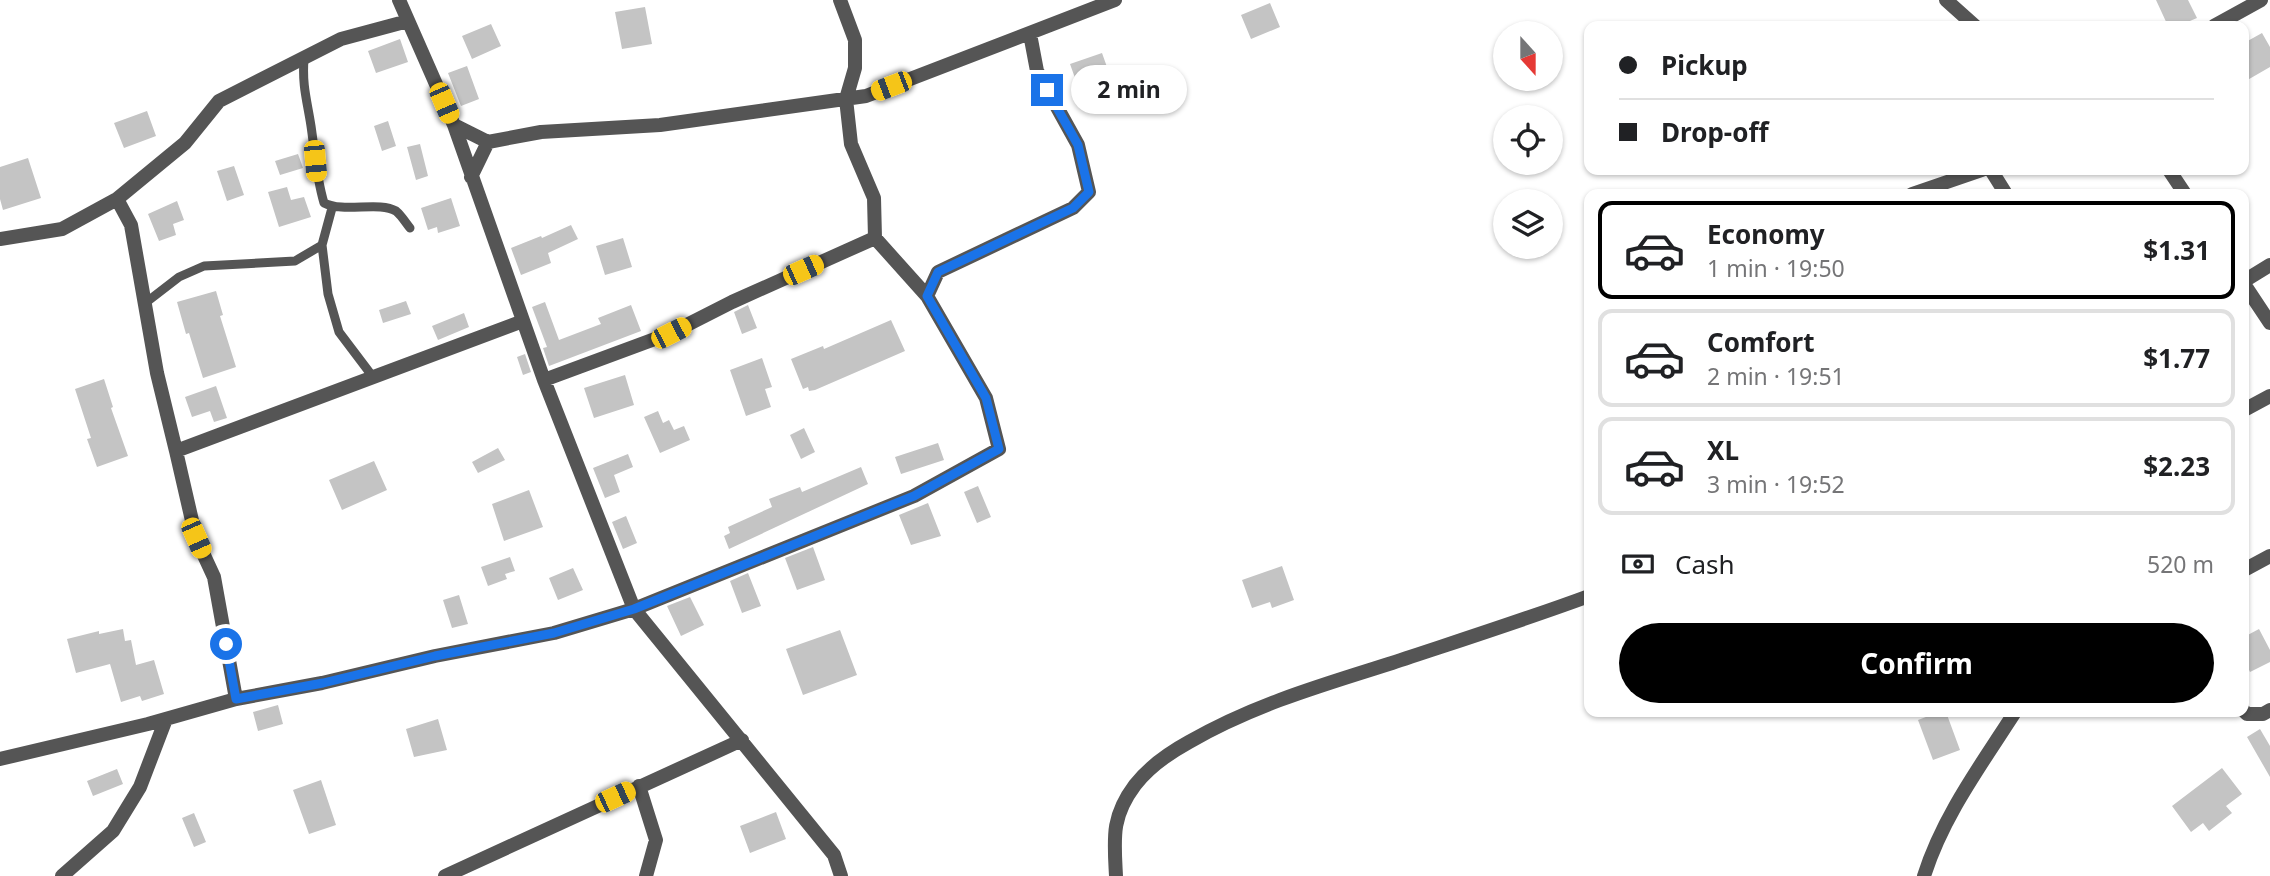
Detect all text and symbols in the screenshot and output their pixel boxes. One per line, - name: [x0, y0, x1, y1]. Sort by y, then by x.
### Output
- north arrow: [1493, 21, 1563, 91]
- map controls: [1493, 21, 1563, 259]
- text: Pickup: [1661, 47, 1748, 83]
- callout: 2 min: [1072, 66, 1187, 114]
- car: [868, 69, 915, 103]
- text: 2 min: [1097, 73, 1161, 105]
- route end: [1031, 74, 1063, 106]
- car: [427, 80, 462, 126]
- button: locate: [1493, 105, 1563, 175]
- text: Drop-off: [1661, 114, 1768, 150]
- car: [303, 139, 328, 183]
- button: layers: [1493, 189, 1563, 259]
- text: Economy: [1707, 216, 1825, 252]
- icon: car: [1623, 219, 1686, 282]
- text: $1.31: [2143, 232, 2210, 268]
- car: [780, 252, 827, 288]
- text: 1 min · 19:50: [1707, 252, 1845, 284]
- car: [648, 314, 695, 352]
- text: Comfort: [1707, 324, 1815, 360]
- icon: car: [1623, 327, 1686, 390]
- text: $1.77: [2143, 340, 2210, 376]
- text: 2 min · 19:51: [1707, 360, 1845, 392]
- text: XL: [1707, 432, 1739, 468]
- icon: car: [1623, 435, 1686, 498]
- text: $2.23: [2143, 448, 2210, 484]
- text: 3 min · 19:52: [1707, 468, 1845, 500]
- car: [178, 515, 215, 561]
- icon: cash: [1619, 545, 1657, 583]
- text: Cash: [1675, 546, 1735, 582]
- text: 520 m: [2147, 548, 2214, 580]
- button: Confirm: [1619, 623, 2214, 703]
- route start: [210, 628, 242, 660]
- car: [592, 779, 639, 815]

